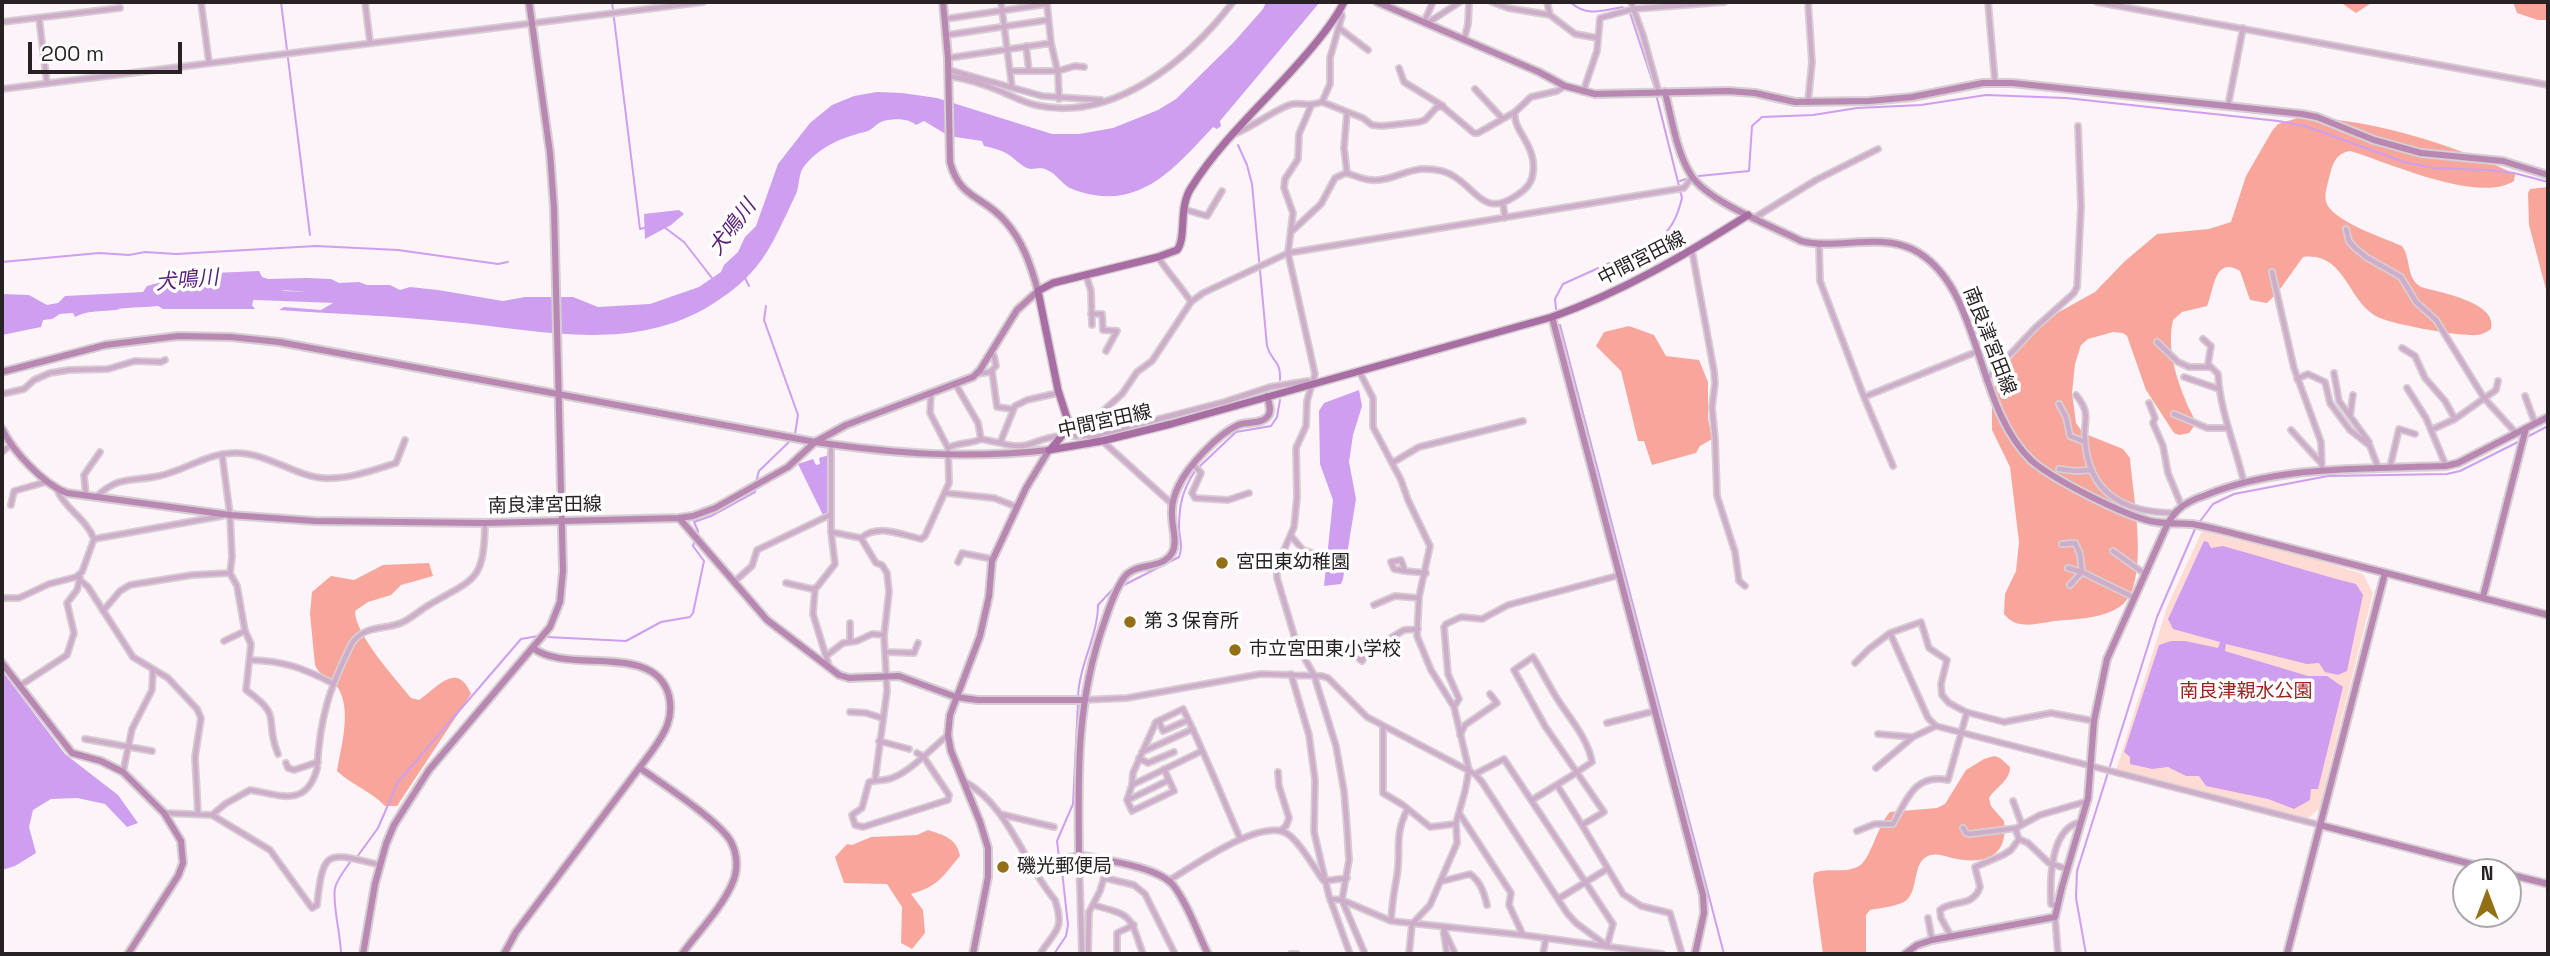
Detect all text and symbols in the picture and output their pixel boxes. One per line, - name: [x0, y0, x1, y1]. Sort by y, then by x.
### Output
- scale bar: [32, 28, 186, 72]
- text: 200 m: [41, 40, 104, 67]
- water label: 犬鳴川: [704, 195, 762, 261]
- street label: 中間宮田線: [1595, 227, 1689, 291]
- water label: 犬鳴川: [155, 266, 219, 296]
- street label: 南良津宮田線: [1958, 284, 2020, 398]
- street label: 中間宮田線: [1056, 401, 1154, 443]
- street label: 南良津宮田線: [488, 494, 602, 518]
- place label: 宮田東幼稚園: [1236, 552, 1350, 574]
- marker: 宮田東幼稚園: [1214, 555, 1230, 571]
- place label: 第３保育所: [1144, 611, 1239, 633]
- marker: 第３保育所: [1122, 614, 1138, 630]
- place label: 市立宮田東小学校: [1249, 639, 1401, 661]
- marker: 市立宮田東小学校: [1227, 642, 1243, 658]
- park label: 南良津親水公園: [2180, 681, 2312, 703]
- place label: 磯光郵便局: [1017, 856, 1112, 878]
- north arrow: [2452, 858, 2522, 928]
- marker: 磯光郵便局: [995, 859, 1011, 875]
- text: N: [2481, 861, 2493, 886]

